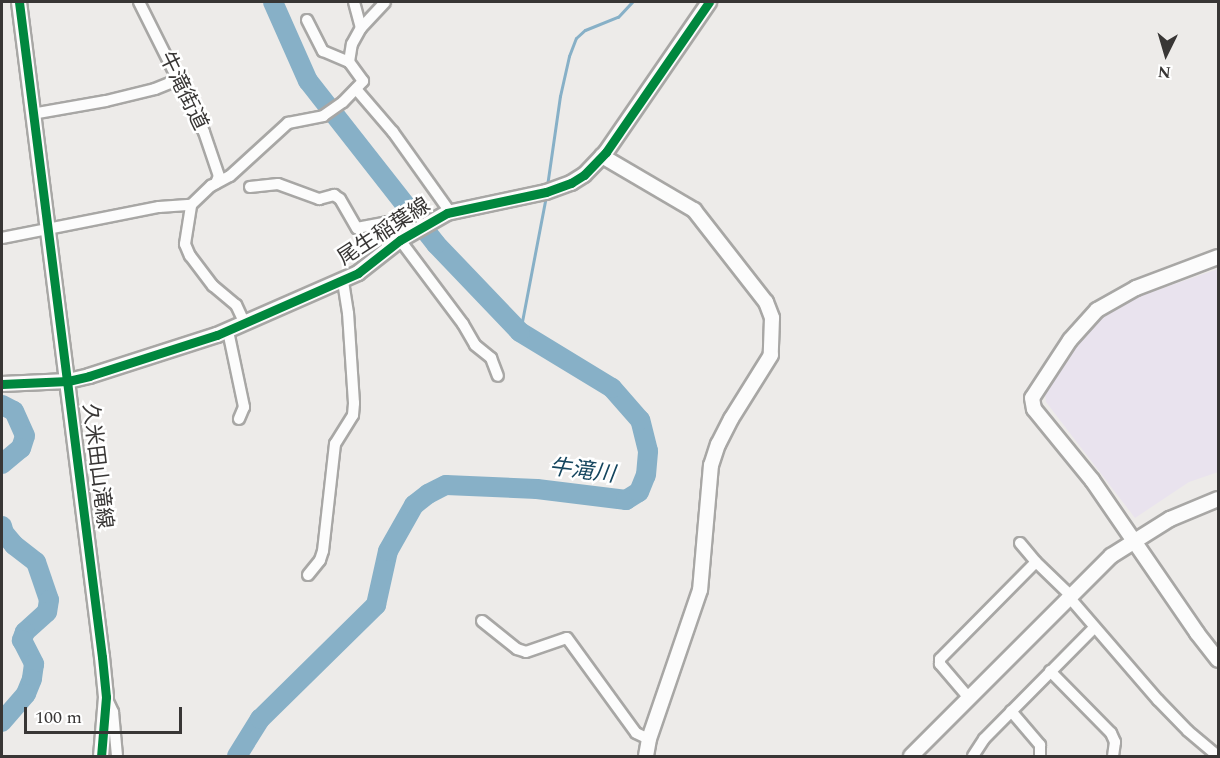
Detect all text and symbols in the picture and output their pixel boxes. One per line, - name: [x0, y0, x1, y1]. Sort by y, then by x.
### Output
- north arrow: [1136, 24, 1196, 84]
- street label: 牛滝街道: [153, 48, 213, 134]
- text: N: [1157, 59, 1172, 84]
- street label: 尾生稲葉線: [333, 193, 435, 271]
- street label: 久米田山滝線: [77, 402, 117, 530]
- water label: 牛滝川: [548, 454, 616, 488]
- scale bar: [27, 695, 184, 733]
- text: 100 m: [35, 704, 82, 731]

